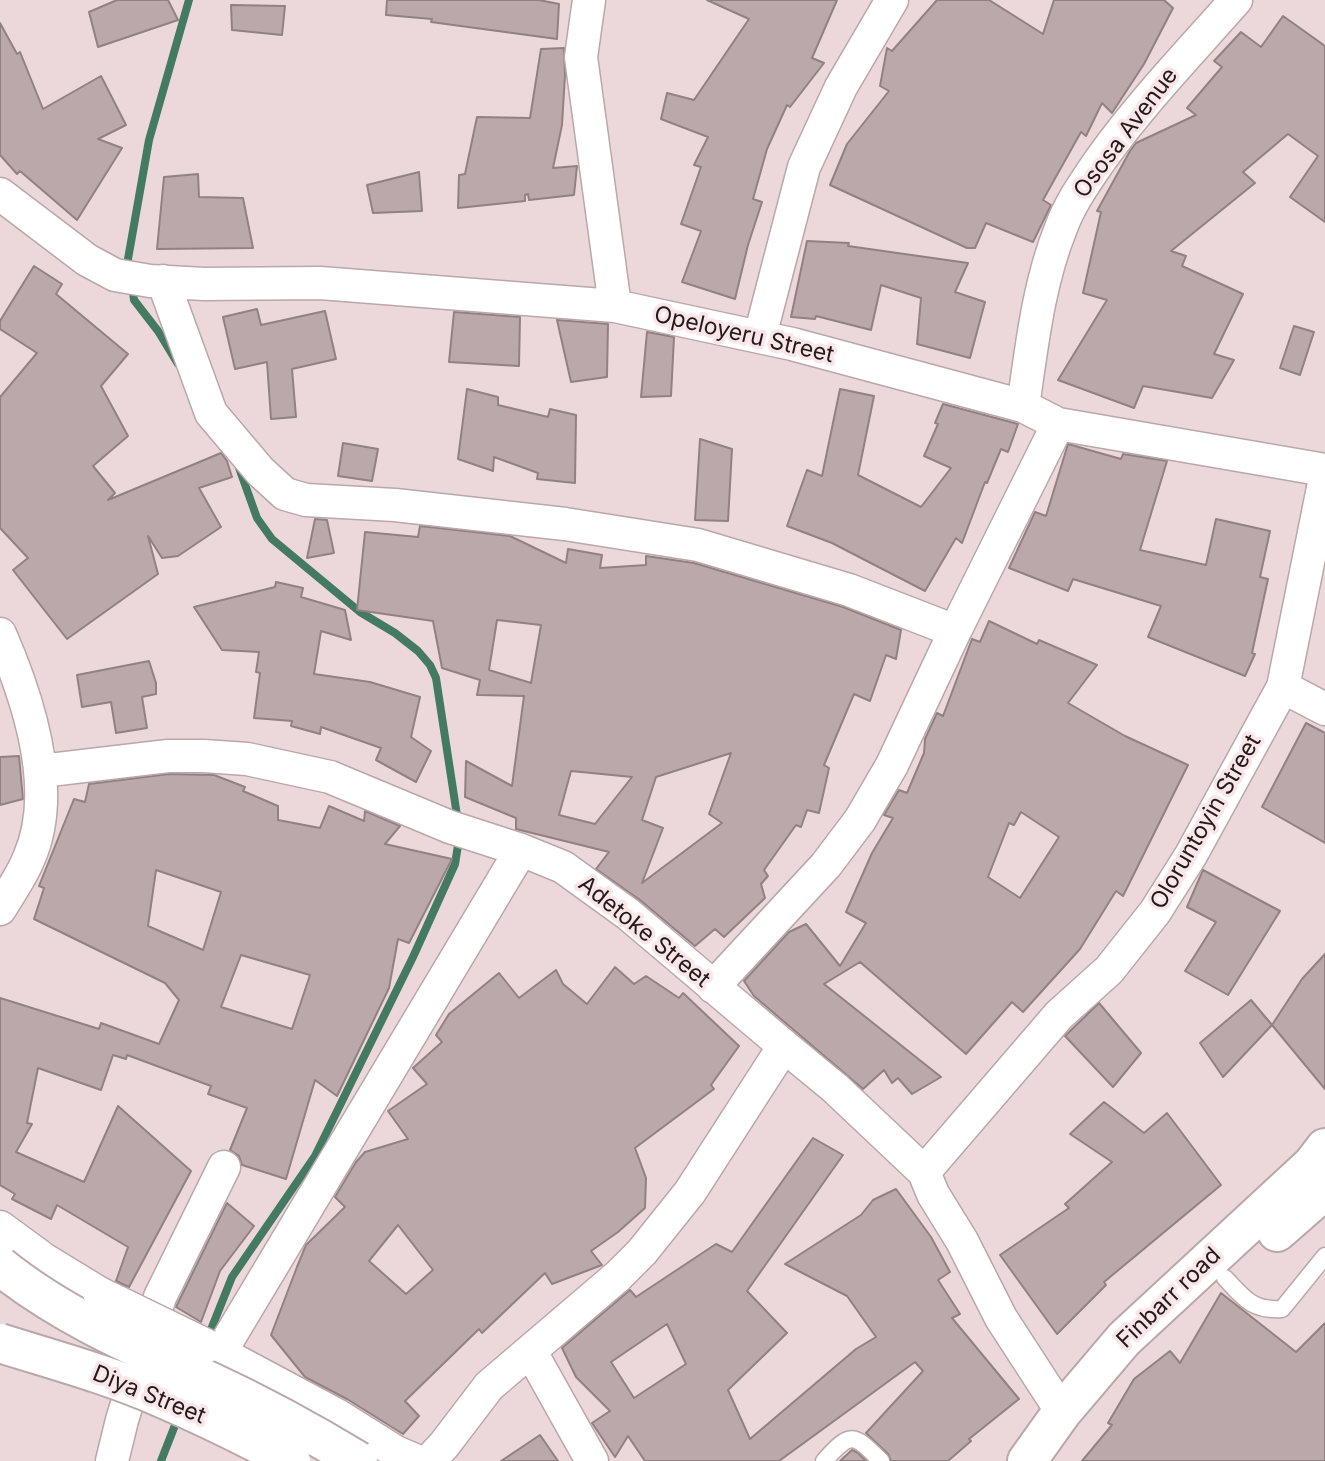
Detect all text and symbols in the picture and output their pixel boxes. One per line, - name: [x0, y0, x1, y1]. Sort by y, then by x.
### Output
- street label: Ososa Avenue: [1068, 62, 1184, 204]
- street label: Opeloyeru Street: [651, 301, 837, 369]
- street label: Oloruntoyin Street: [1145, 730, 1267, 914]
- street label: Adetoke Street: [573, 871, 715, 993]
- street label: Finbarr road: [1111, 1242, 1227, 1354]
- street label: Diya Street: [89, 1360, 209, 1430]

